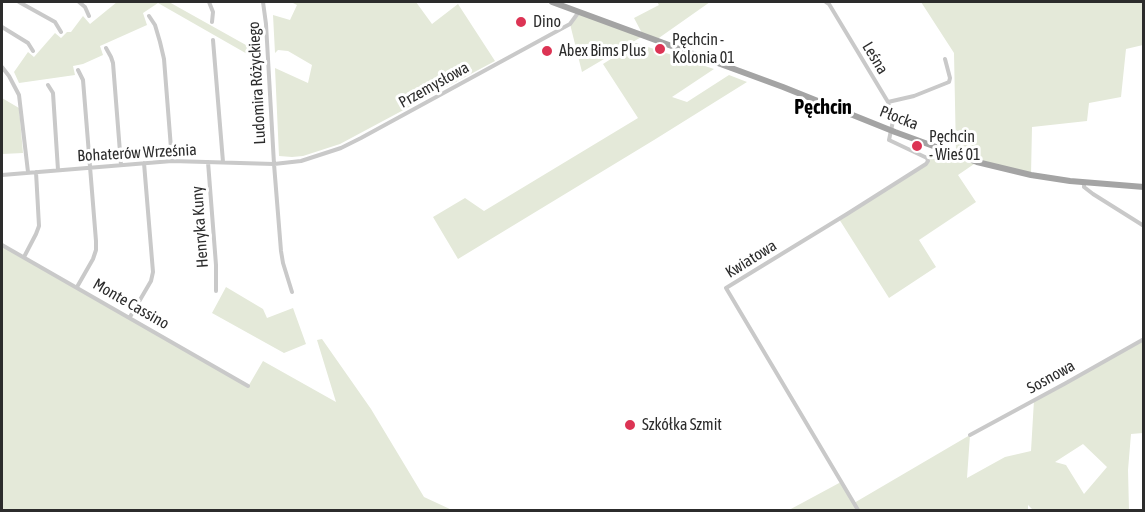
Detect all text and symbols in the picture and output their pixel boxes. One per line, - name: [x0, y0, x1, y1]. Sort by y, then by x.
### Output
- place label: Dino: [533, 12, 561, 32]
- marker: Dino: [514, 15, 528, 29]
- street label: Ludomira Różyckiego: [244, 21, 270, 145]
- place label: Pęchcin - Kolonia 01: [672, 30, 735, 68]
- street label: Leśna: [858, 38, 892, 78]
- place label: Abex Bims Plus: [559, 41, 646, 61]
- marker: Pęchcin - Kolonia 01: [653, 42, 667, 56]
- marker: Abex Bims Plus: [540, 44, 554, 58]
- street label: Przemysłowa: [395, 58, 473, 112]
- district label: Pęchcin: [794, 96, 852, 120]
- street label: Płocka: [877, 102, 921, 134]
- place label: Pęchcin - Wieś 01: [929, 127, 981, 165]
- marker: Pęchcin - Wieś 01: [910, 139, 924, 153]
- street label: Bohaterów Września: [77, 140, 197, 166]
- street label: Henryka Kuny: [188, 185, 212, 269]
- street label: Kwiatowa: [722, 236, 780, 282]
- street label: Monte Cassino: [89, 274, 173, 334]
- street label: Sosnowa: [1024, 356, 1078, 398]
- place label: Szkółka Szmit: [642, 415, 722, 435]
- marker: Szkółka Szmit: [623, 418, 637, 432]

